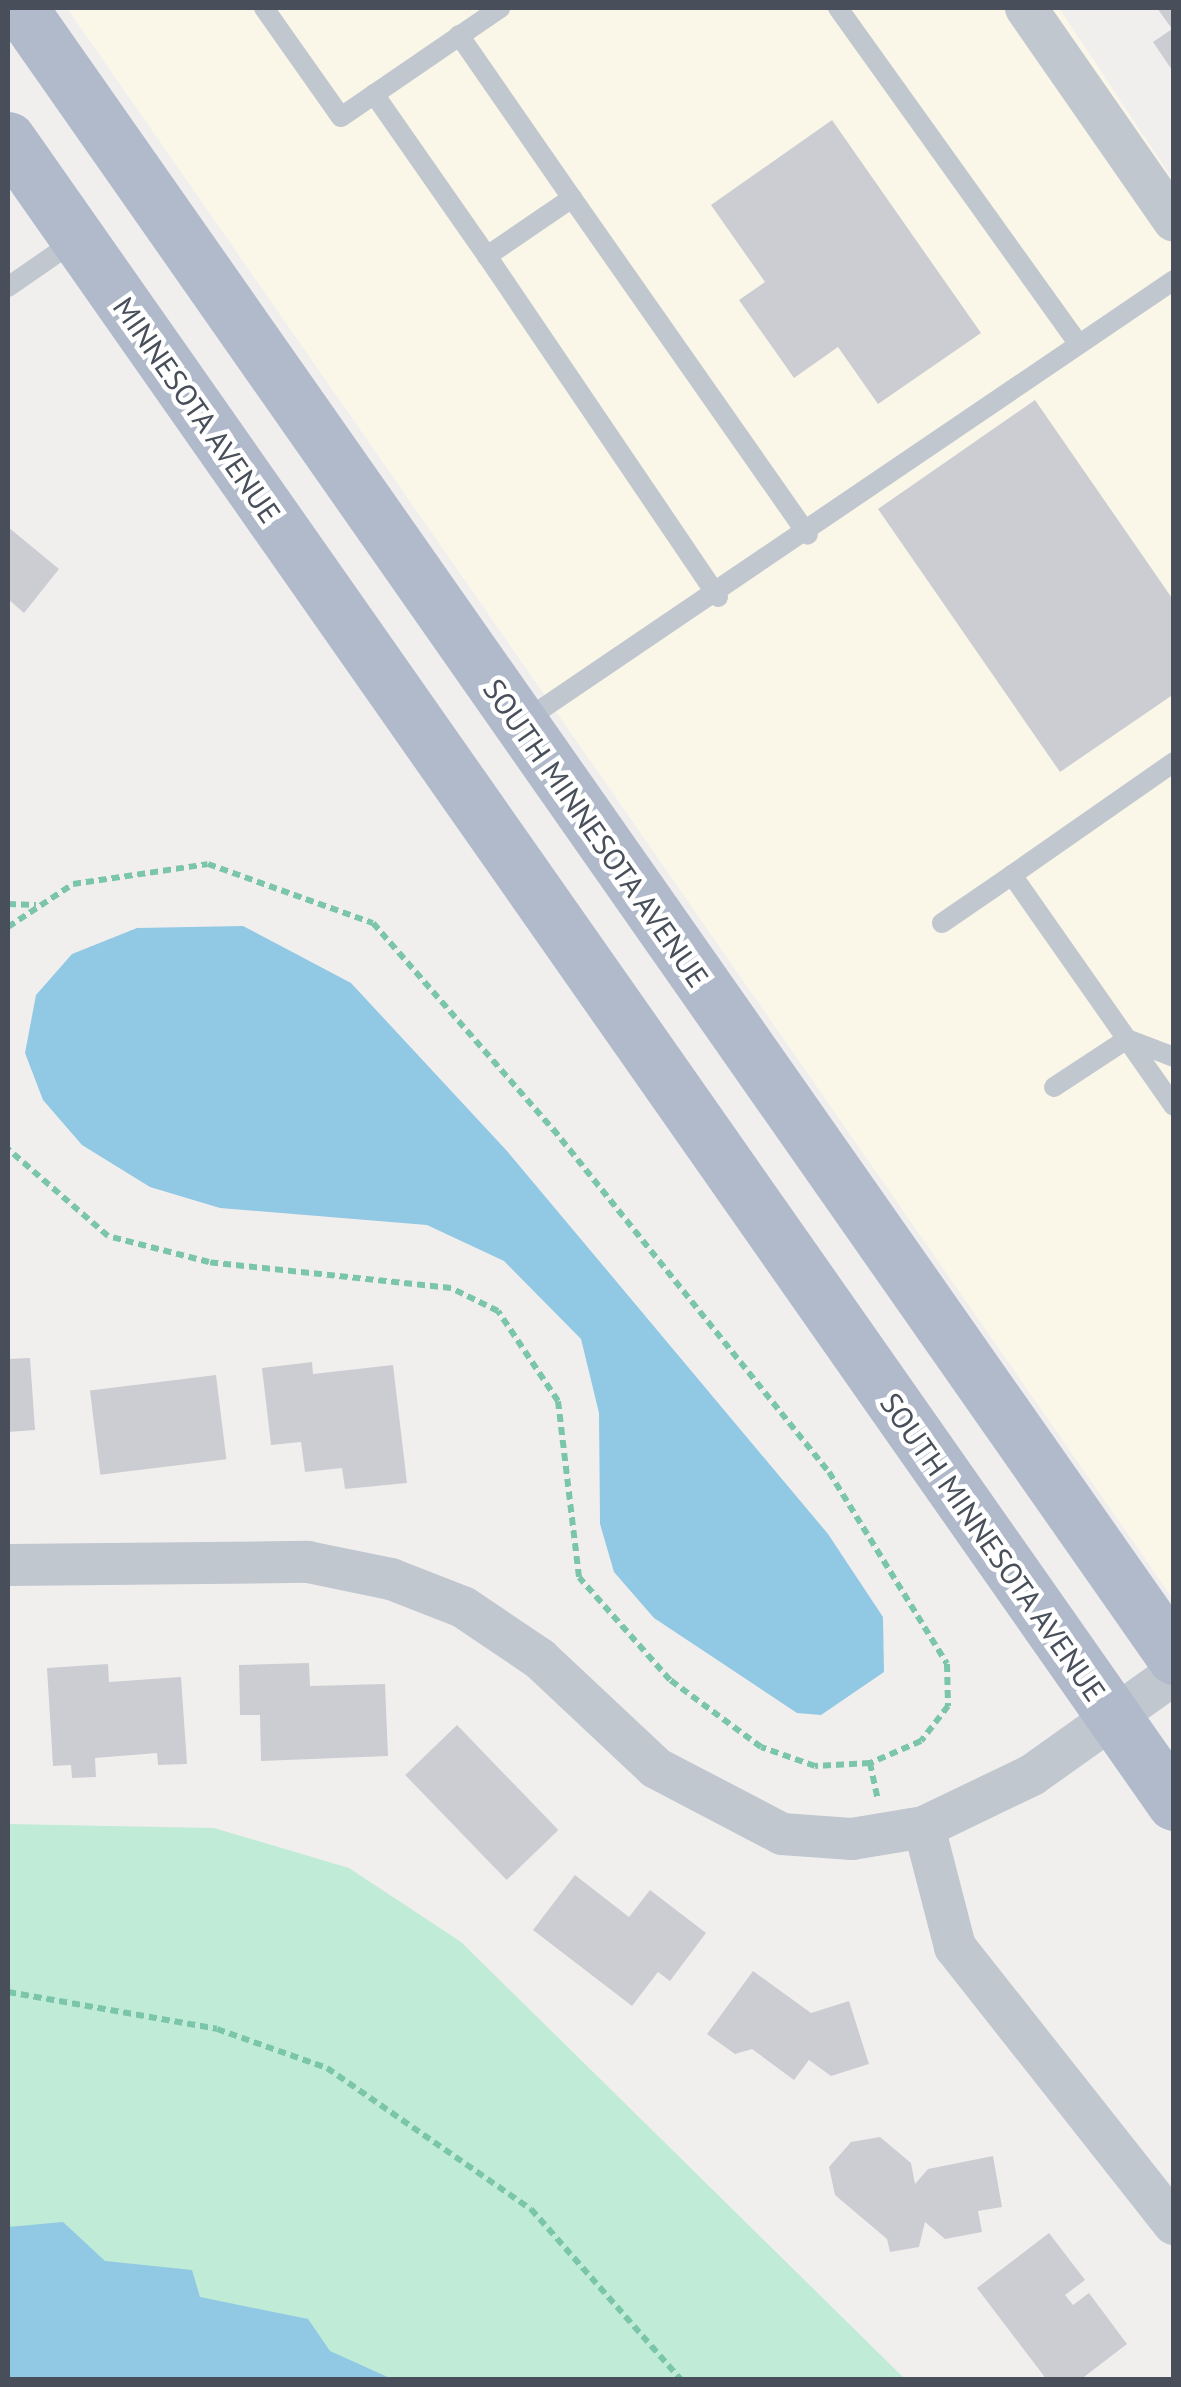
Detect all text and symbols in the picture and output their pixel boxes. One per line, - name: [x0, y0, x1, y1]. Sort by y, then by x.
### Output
- street label: MINNESOTA AVENUE: [105, 289, 289, 531]
- street label: SOUTH MINNESOTA AVENUE: [475, 671, 717, 995]
- street label: SOUTH MINNESOTA AVENUE: [872, 1385, 1114, 1709]

